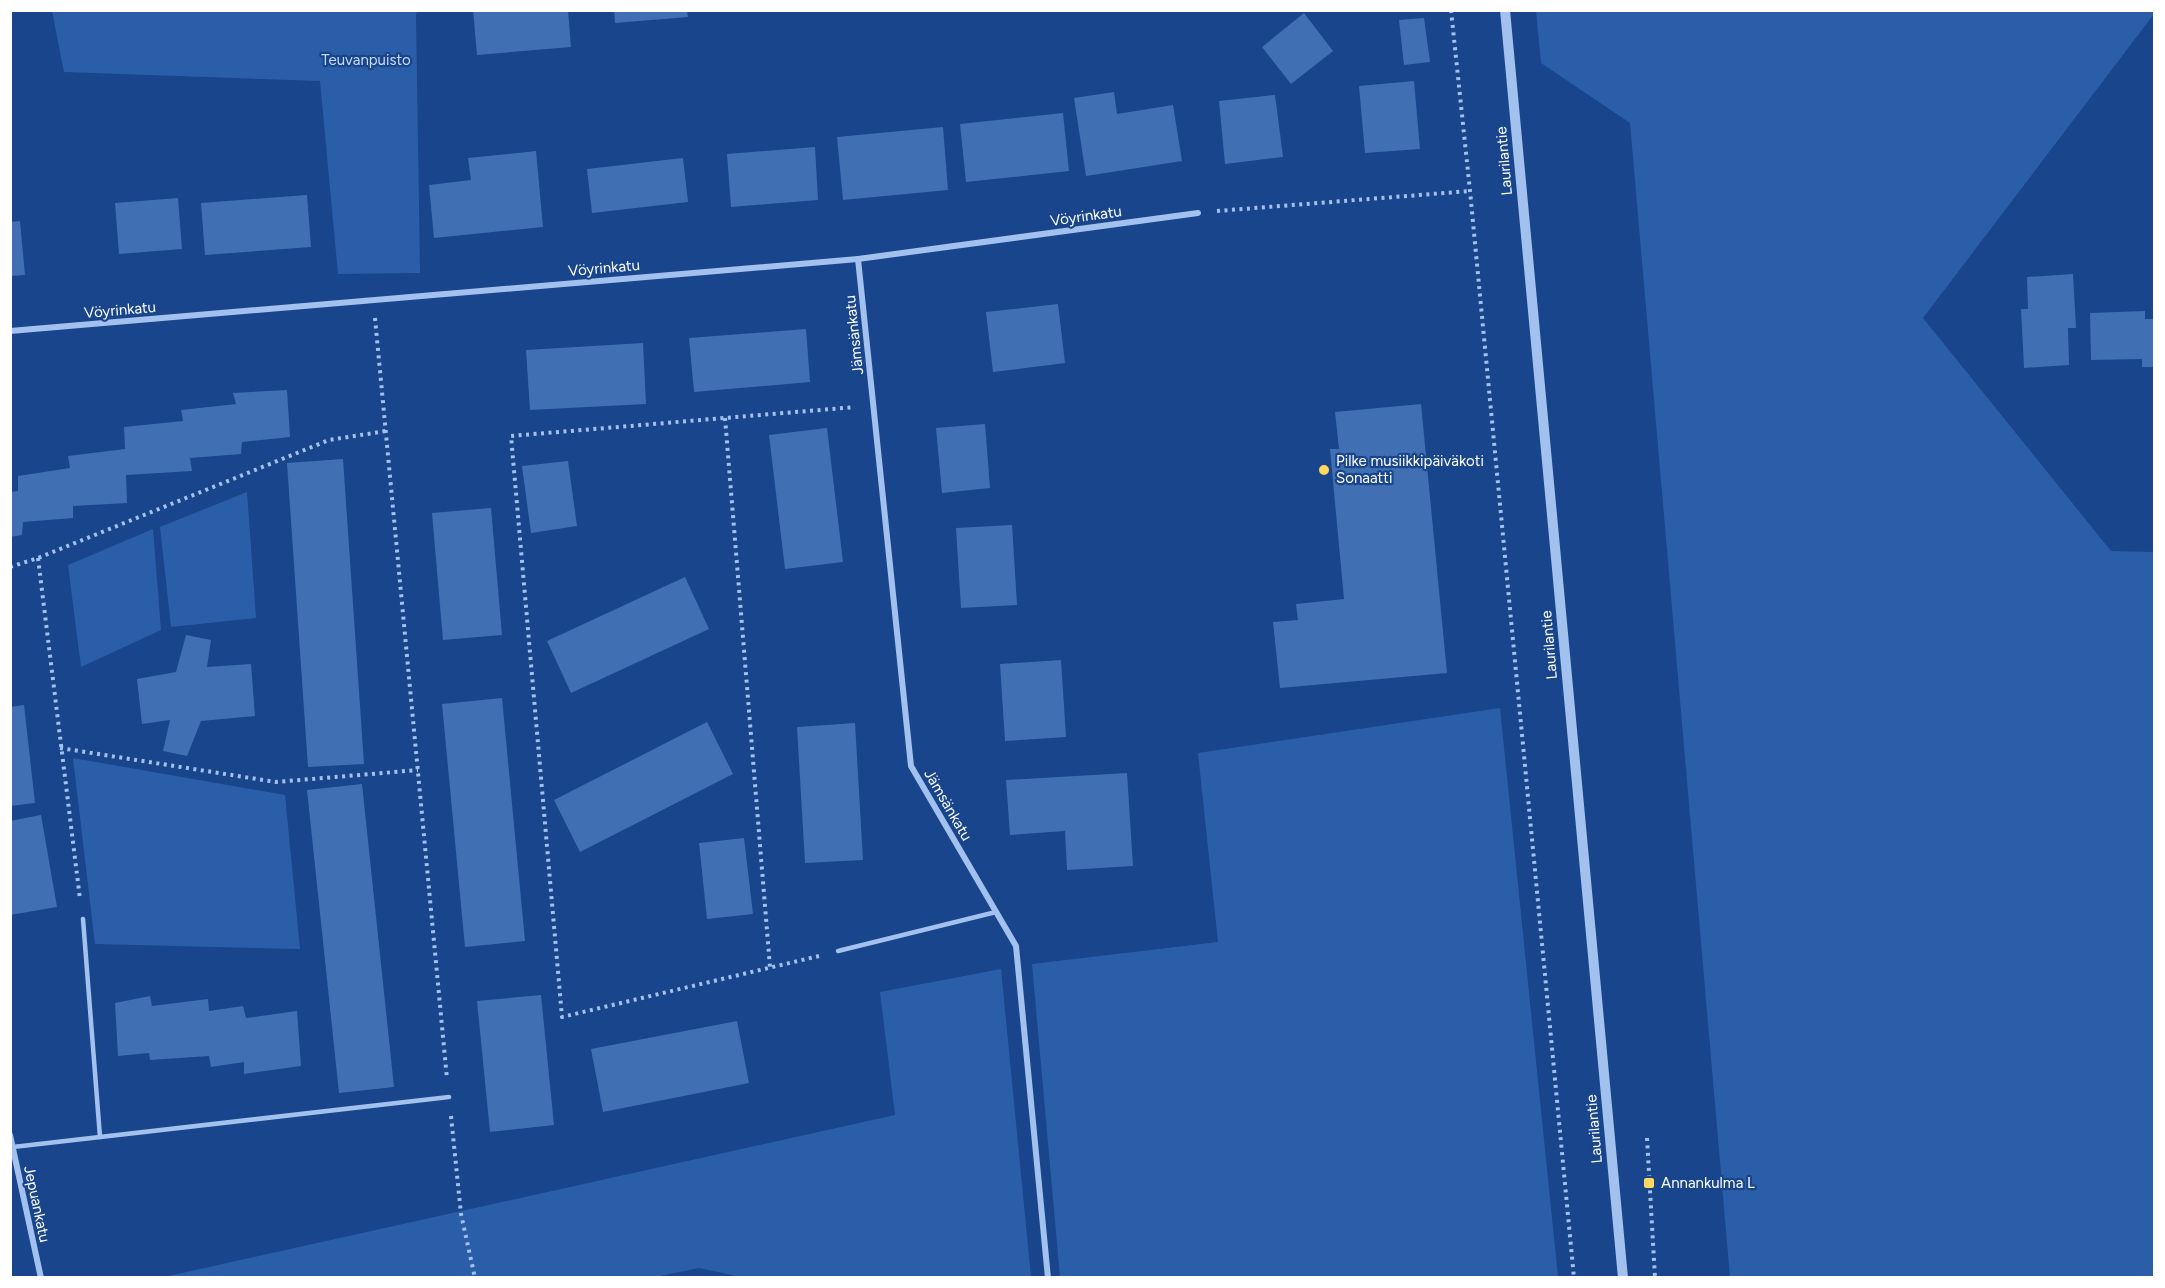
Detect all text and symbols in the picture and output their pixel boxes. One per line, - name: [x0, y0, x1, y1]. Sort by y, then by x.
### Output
- park label: Teuvanpuisto: [321, 51, 411, 69]
- street label: Laurilantie: [1492, 126, 1516, 196]
- street label: Vöyrinkatu: [1049, 202, 1123, 230]
- street label: Vöyrinkatu: [567, 256, 641, 280]
- street label: Jämsänkatu: [841, 294, 867, 376]
- street label: Vöyrinkatu: [83, 298, 157, 322]
- place label: Pilke musiikkipäiväkoti Sonaatti: [1336, 452, 1484, 487]
- marker: Pilke musiikkipäiväkoti Sonaatti: [1317, 463, 1331, 477]
- street label: Laurilantie: [1537, 610, 1561, 680]
- street label: Jämsänkatu: [920, 766, 976, 844]
- street label: Laurilantie: [1582, 1094, 1606, 1164]
- street label: Jepuankatu: [20, 1164, 54, 1244]
- place label: Annankulma L: [1661, 1174, 1755, 1192]
- marker: Annankulma L: [1642, 1176, 1656, 1190]

